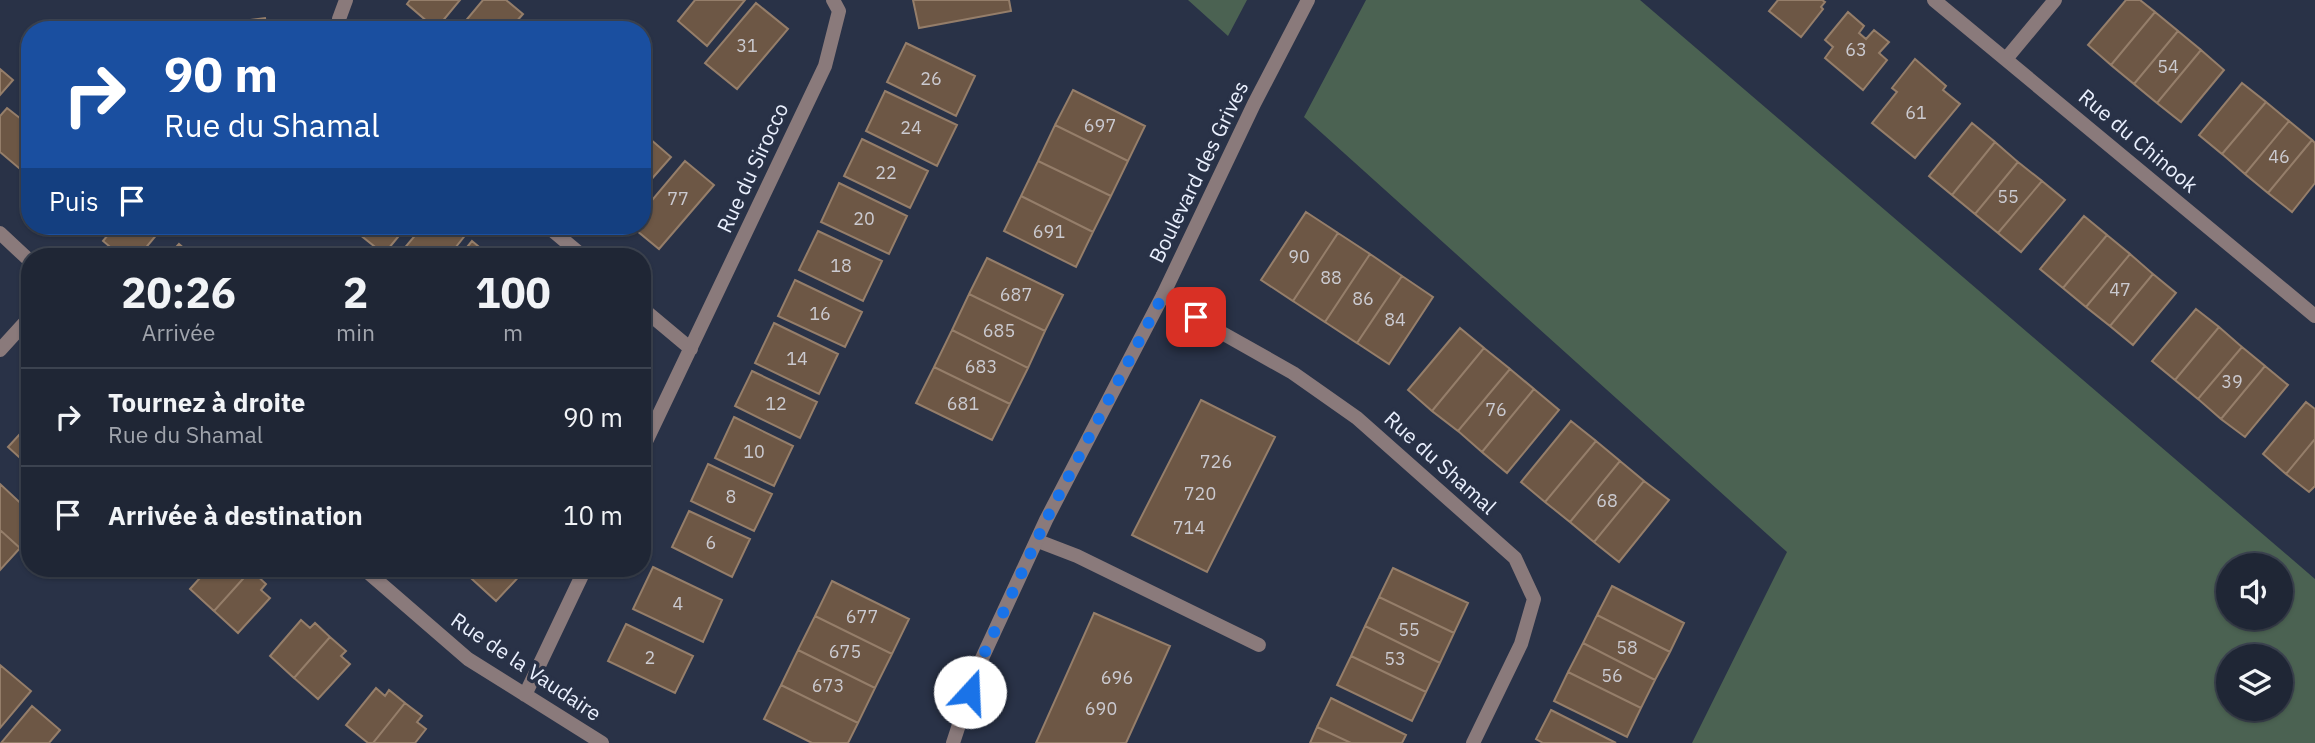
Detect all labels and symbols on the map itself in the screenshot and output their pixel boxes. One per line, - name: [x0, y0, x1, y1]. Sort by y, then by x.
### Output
- house number: 31: [736, 34, 758, 57]
- house number: 63: [1845, 38, 1867, 61]
- house number: 54: [2157, 55, 2179, 78]
- house number: 26: [920, 67, 942, 90]
- street label: Boulevard des Grives: [1142, 76, 1254, 267]
- street label: Rue du Chinook: [2073, 82, 2204, 198]
- street label: Rue du Sirocco: [710, 98, 794, 237]
- house number: 61: [1905, 101, 1927, 124]
- house number: 697: [1084, 114, 1116, 137]
- house number: 24: [900, 116, 922, 139]
- house number: 46: [2268, 145, 2290, 168]
- house number: 22: [875, 161, 897, 184]
- house number: 55: [1997, 185, 2019, 208]
- house number: 77: [667, 187, 689, 210]
- house number: 20: [853, 207, 875, 230]
- house number: 691: [1033, 220, 1065, 243]
- house number: 90: [1288, 245, 1310, 268]
- house number: 18: [830, 254, 852, 277]
- house number: 88: [1320, 266, 1342, 289]
- house number: 47: [2109, 278, 2131, 301]
- house number: 687: [1000, 283, 1032, 306]
- pin: [1166, 287, 1226, 347]
- house number: 86: [1352, 287, 1374, 310]
- house number: 16: [809, 302, 831, 325]
- house number: 84: [1384, 308, 1406, 331]
- house number: 685: [983, 319, 1015, 342]
- house number: 14: [786, 347, 808, 370]
- house number: 683: [965, 355, 997, 378]
- house number: 39: [2221, 370, 2243, 393]
- house number: 12: [765, 392, 787, 415]
- house number: 681: [947, 392, 979, 415]
- house number: 76: [1485, 398, 1507, 421]
- street label: Rue du Shamal: [1379, 405, 1503, 520]
- house number: 10: [743, 440, 765, 463]
- house number: 726: [1200, 450, 1232, 473]
- house number: 720: [1184, 482, 1216, 505]
- house number: 8: [726, 485, 736, 508]
- house number: 68: [1596, 489, 1618, 512]
- house number: 714: [1173, 516, 1205, 539]
- house number: 6: [706, 531, 716, 554]
- house number: 4: [673, 592, 684, 615]
- street label: Rue de la Vaudaire: [446, 605, 607, 727]
- house number: 677: [846, 605, 878, 628]
- house number: 55: [1398, 618, 1420, 641]
- house number: 58: [1616, 636, 1638, 659]
- house number: 675: [829, 640, 861, 663]
- house number: 2: [645, 646, 655, 669]
- house number: 53: [1384, 647, 1406, 670]
- position arrow: [933, 655, 1007, 729]
- house number: 56: [1601, 664, 1623, 687]
- house number: 696: [1101, 666, 1133, 689]
- house number: 673: [812, 674, 844, 697]
- house number: 690: [1085, 697, 1117, 720]

